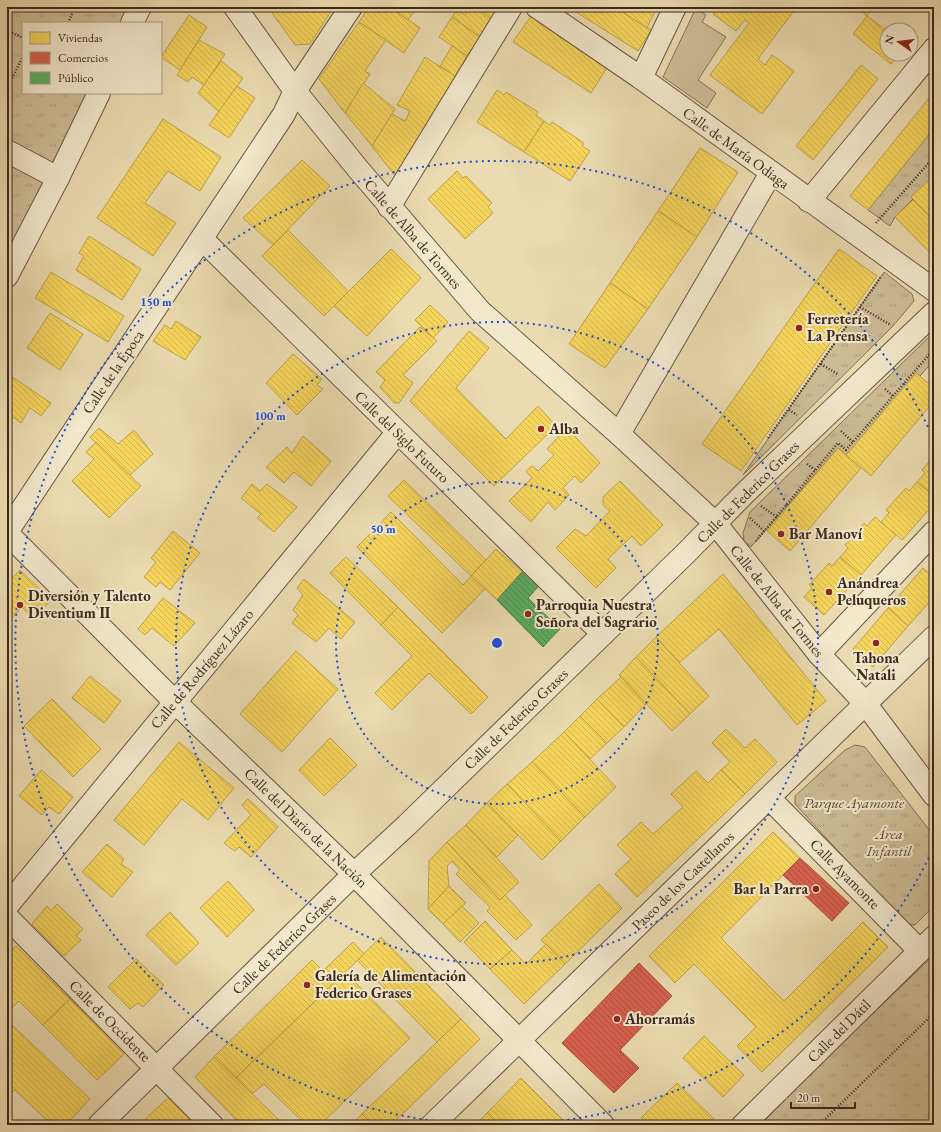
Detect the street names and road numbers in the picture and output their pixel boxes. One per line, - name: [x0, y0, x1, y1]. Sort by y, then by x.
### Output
- street label: Calle de María Odiaga: [679, 103, 793, 193]
- street label: Calle de Alba de Tormes: [361, 175, 466, 293]
- street label: Calle de la Época: [78, 326, 148, 417]
- street label: Calle del Siglo Futuro: [351, 387, 454, 487]
- street label: Calle de Federico Grases: [692, 436, 803, 547]
- street label: Calle de Alba de Tormes: [726, 541, 829, 661]
- street label: Calle de Rodríguez Lázaro: [146, 605, 257, 733]
- street label: Calle de Federico Grases: [459, 664, 572, 773]
- street label: Calle del Diario de la Nación: [240, 764, 372, 892]
- street label: Paseo de los Castellanos: [627, 827, 738, 934]
- street label: Calle Ayamonte: [806, 834, 885, 913]
- street label: Calle de Federico Grases: [227, 889, 340, 998]
- street label: Calle de Occidente: [65, 976, 155, 1066]
- street label: Calle del Dátil: [803, 995, 875, 1066]

